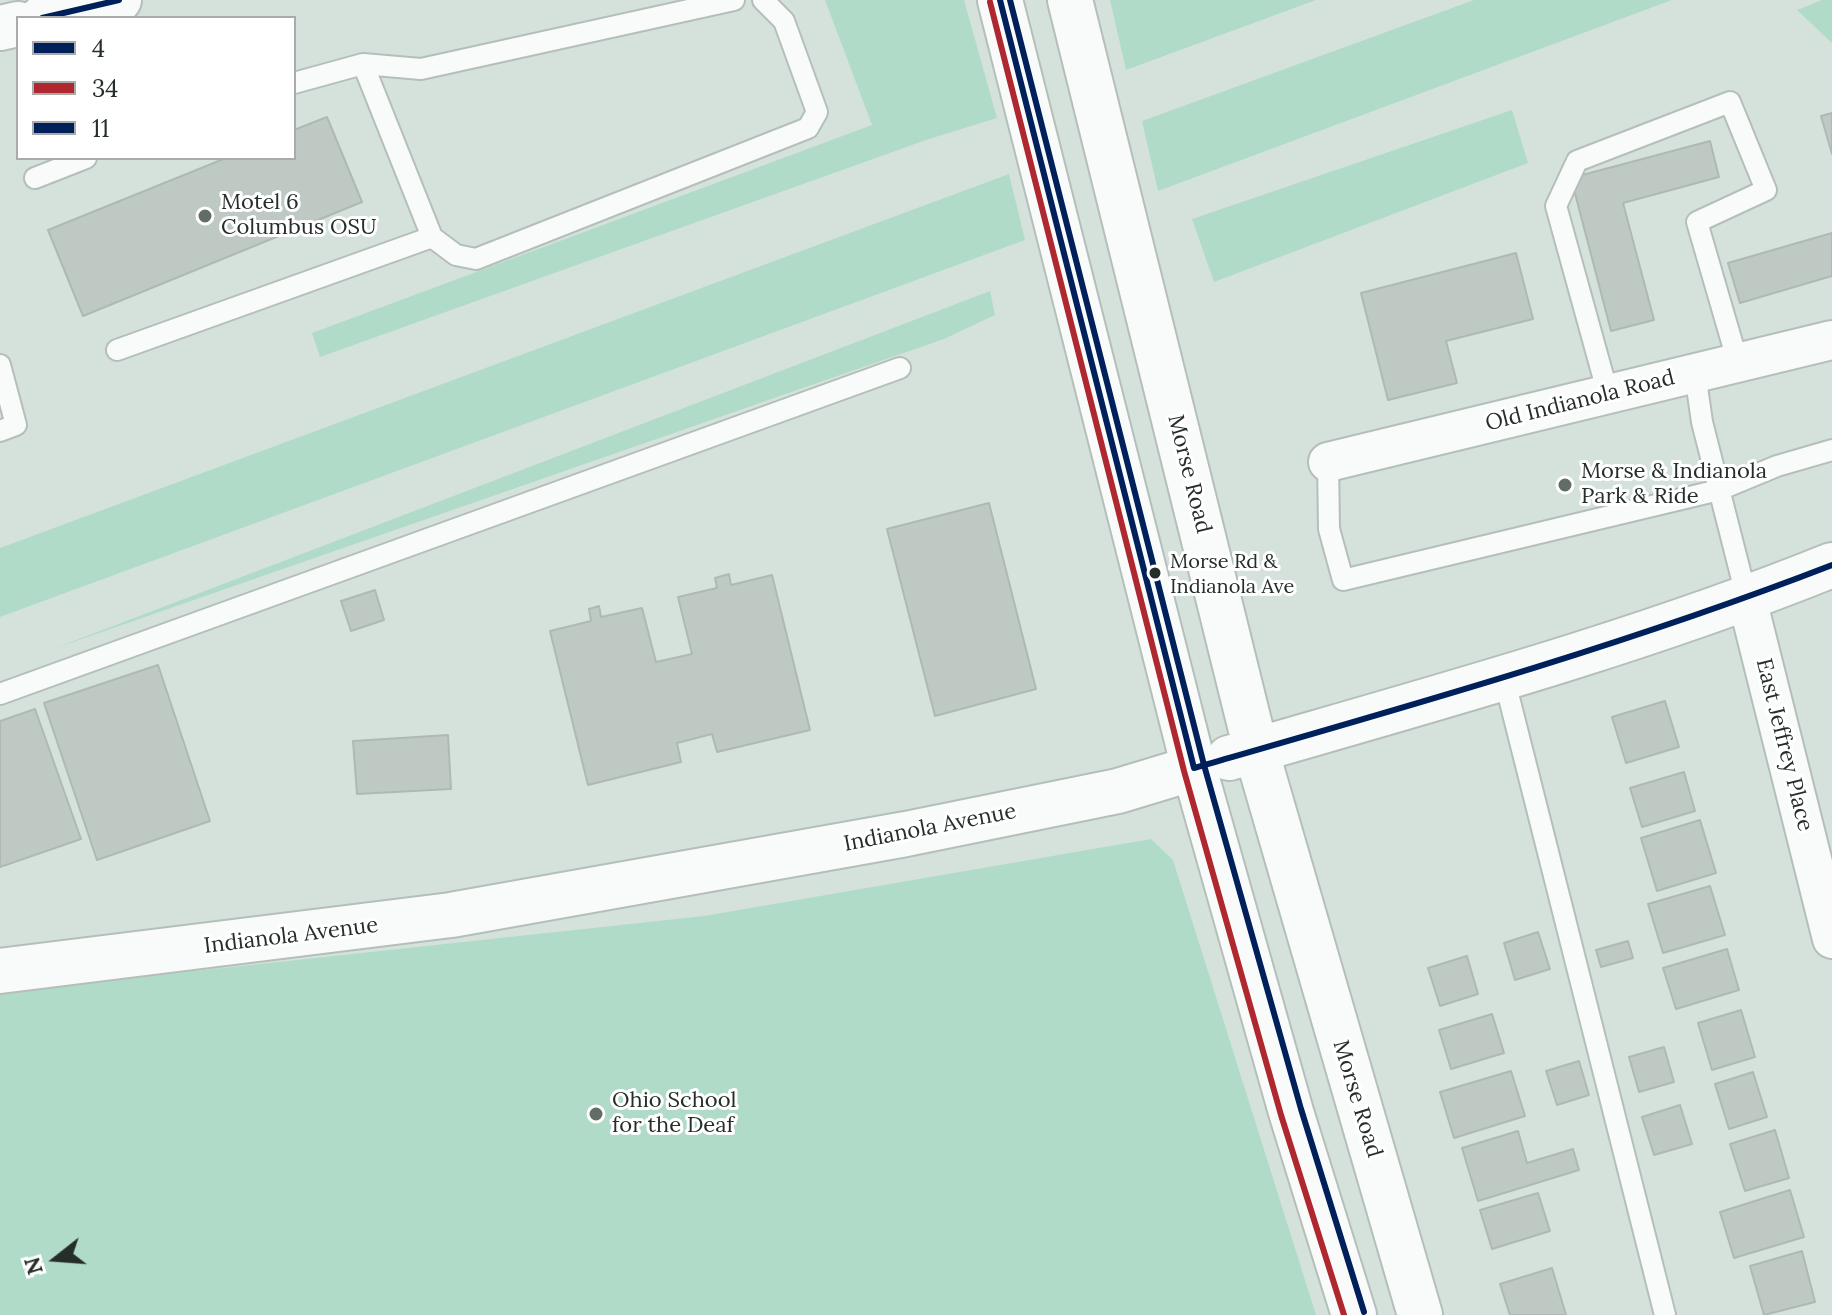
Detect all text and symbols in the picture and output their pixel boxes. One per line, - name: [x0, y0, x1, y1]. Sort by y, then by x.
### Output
- legend: [16, 16, 296, 160]
- text: 4: [92, 33, 105, 64]
- text: 34: [92, 73, 118, 104]
- text: 11: [92, 113, 109, 144]
- place label: Motel 6 Columbus OSU: [221, 190, 376, 242]
- marker: Motel 6 Columbus OSU: [196, 207, 214, 225]
- street label: Old Indianola Road: [1483, 365, 1677, 437]
- street label: Morse Road: [1162, 412, 1216, 536]
- place label: Morse & Indianola Park & Ride: [1581, 459, 1767, 510]
- marker: Morse & Indianola Park & Ride: [1556, 476, 1574, 494]
- place label: Morse Rd & Indianola Ave: [1170, 550, 1294, 597]
- marker: Morse Rd & Indianola Ave: [1147, 565, 1163, 581]
- street label: East Jeffrey Place: [1750, 656, 1818, 834]
- street label: Indianola Avenue: [841, 798, 1019, 858]
- street label: Indianola Avenue: [202, 912, 380, 960]
- street label: Morse Road: [1327, 1037, 1387, 1161]
- place label: Ohio School for the Deaf: [612, 1088, 737, 1140]
- marker: Ohio School for the Deaf: [587, 1105, 605, 1123]
- north arrow: [16, 1219, 96, 1299]
- text: N: [17, 1254, 49, 1278]

